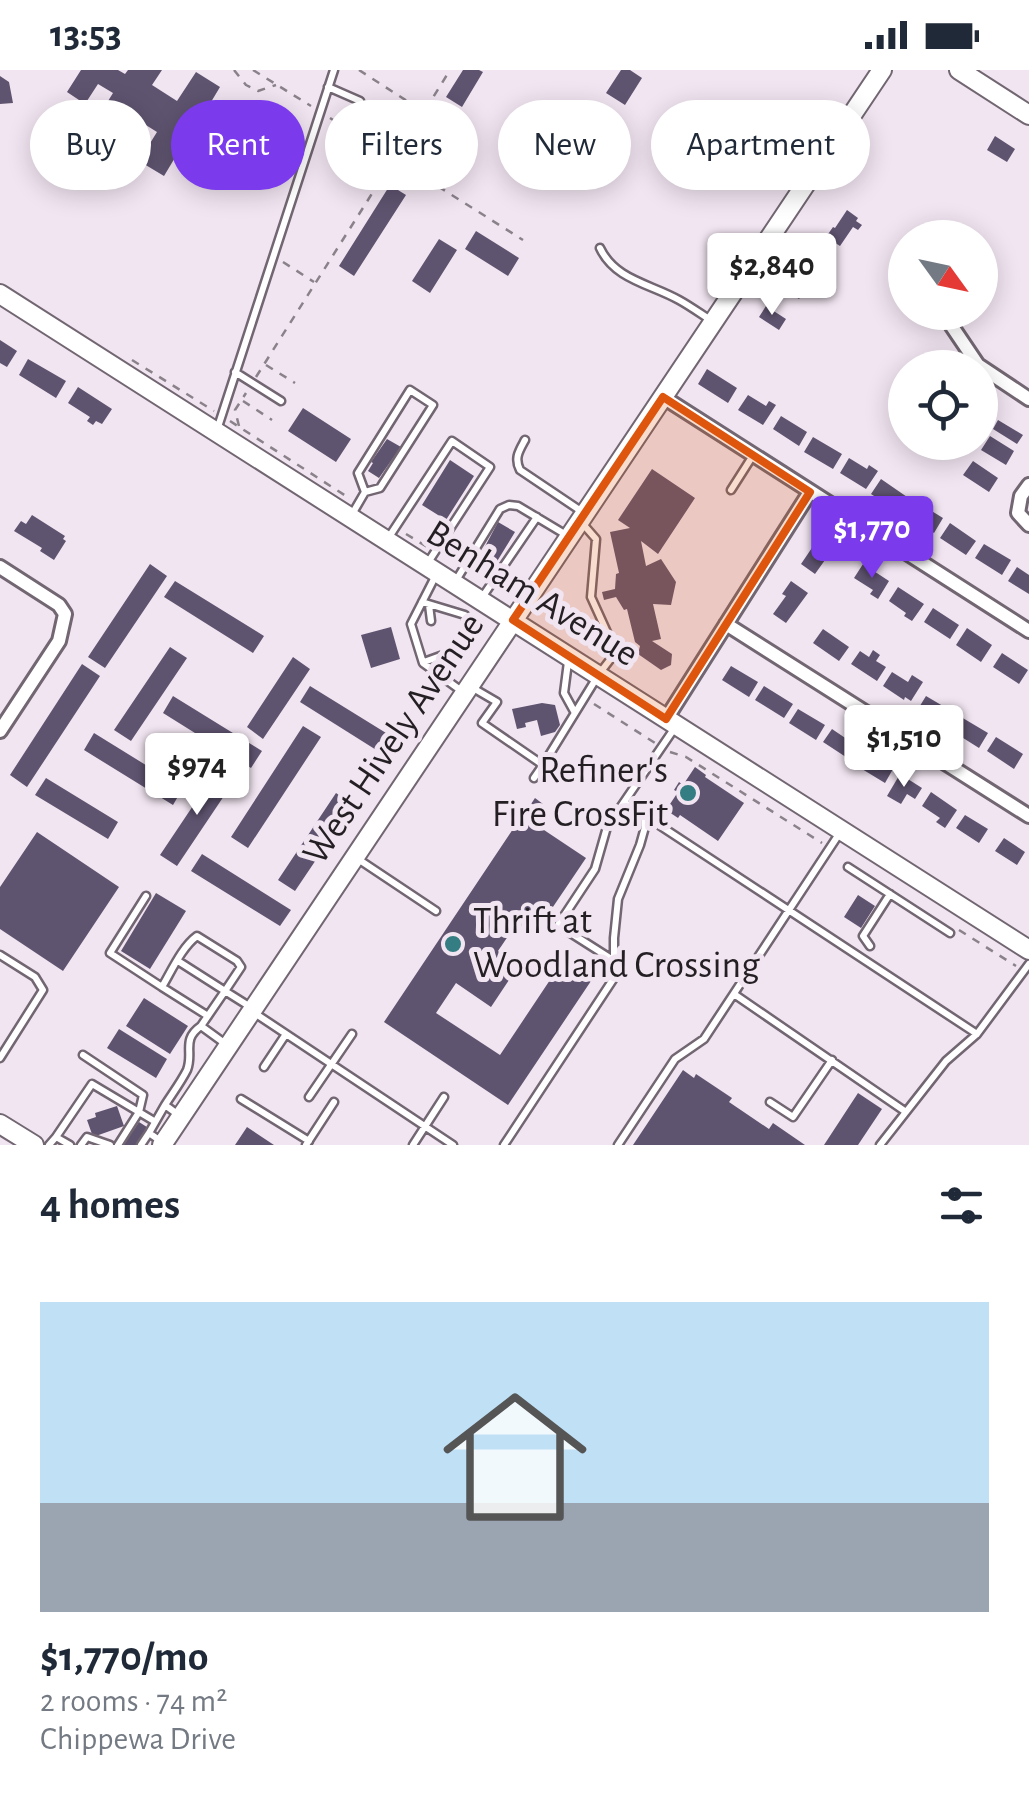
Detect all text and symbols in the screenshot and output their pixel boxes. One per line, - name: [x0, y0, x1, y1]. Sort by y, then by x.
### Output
- text: 13:53: [50, 16, 122, 54]
- chip: Buy: [30, 100, 151, 190]
- chip: Rent: [171, 100, 305, 190]
- chip: Filters: [325, 100, 478, 190]
- chip: New: [498, 100, 631, 190]
- chip: Apartment: [651, 100, 870, 190]
- north arrow: [888, 220, 998, 330]
- map controls: [888, 220, 998, 460]
- pin: $2,840: [691, 233, 853, 318]
- text: $2,840: [729, 249, 815, 281]
- button: locate: [888, 350, 998, 460]
- pin: $1,770: [791, 496, 953, 581]
- text: $1,770: [833, 512, 911, 544]
- street label: Benham Avenue: [420, 514, 644, 674]
- street label: West Hively Avenue: [296, 607, 492, 871]
- pin: $1,510: [823, 705, 985, 790]
- text: $1,510: [866, 721, 942, 753]
- pin: $974: [138, 733, 256, 818]
- text: $974: [167, 749, 227, 781]
- place label: Refiner's Fire CrossFit: [492, 752, 668, 834]
- marker: Refiner's Fire CrossFit: [677, 782, 699, 804]
- place label: Thrift at Woodland Crossing: [473, 903, 760, 985]
- marker: Thrift at Woodland Crossing: [442, 933, 464, 955]
- icon: filters: [934, 1178, 989, 1233]
- text: 4 homes: [40, 1184, 180, 1226]
- icon: home: [425, 1367, 605, 1547]
- text: $1,770/mo: [40, 1636, 208, 1678]
- text: 2 rooms · 74 m²: [40, 1685, 227, 1717]
- text: Chippewa Drive: [40, 1723, 236, 1755]

